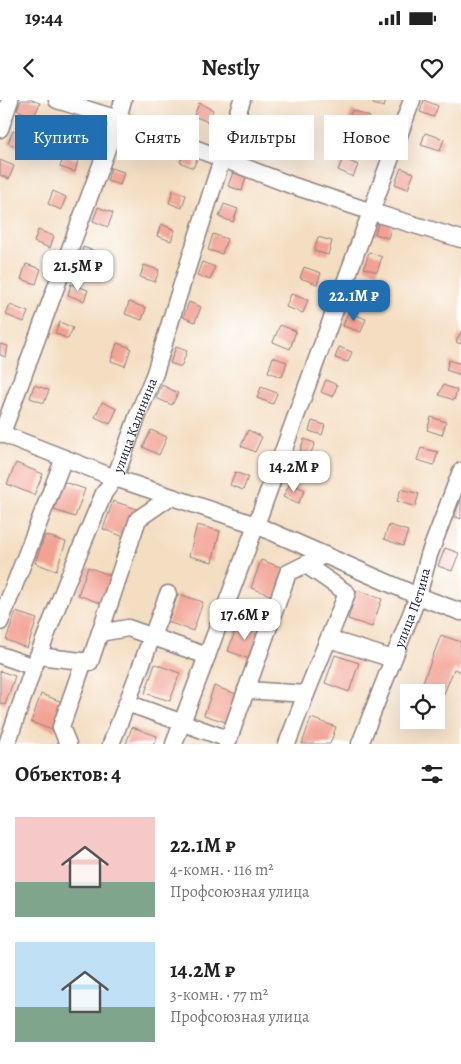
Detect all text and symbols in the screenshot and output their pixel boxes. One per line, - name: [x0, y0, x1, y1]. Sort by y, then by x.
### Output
- text: 19:44: [25, 5, 63, 31]
- text: Nestly: [201, 53, 260, 83]
- icon: back: [15, 54, 43, 82]
- icon: heart: [418, 54, 446, 82]
- chip: Купить: [15, 115, 107, 160]
- chip: Снять: [117, 115, 199, 160]
- chip: Фильтры: [209, 115, 314, 160]
- chip: Новое: [324, 115, 408, 160]
- pin: 21.5M ₽: [32, 250, 124, 292]
- text: 21.5M ₽: [53, 255, 103, 277]
- pin: 22.1M ₽: [308, 280, 400, 322]
- text: 22.1M ₽: [329, 285, 379, 307]
- street label: улица Калинина: [108, 375, 162, 477]
- pin: 14.2M ₽: [248, 450, 340, 493]
- text: 14.2M ₽: [269, 456, 319, 478]
- street label: улица Петина: [389, 565, 435, 652]
- pin: 17.6M ₽: [199, 598, 291, 641]
- text: 17.6M ₽: [221, 604, 269, 626]
- map controls: [400, 684, 445, 729]
- button: locate: [400, 684, 445, 729]
- text: Объектов: 4: [15, 760, 121, 788]
- icon: filters: [418, 760, 446, 788]
- text: 22.1M ₽: [170, 831, 236, 859]
- icon: home: [55, 837, 115, 897]
- text: 4-комн. · 116 m²: [170, 859, 274, 881]
- text: Профсоюзная улица: [170, 881, 309, 903]
- text: 14.2M ₽: [170, 956, 235, 984]
- icon: home: [55, 962, 115, 1022]
- text: 3-комн. · 77 m²: [170, 984, 268, 1006]
- text: Профсоюзная улица: [170, 1006, 309, 1028]

